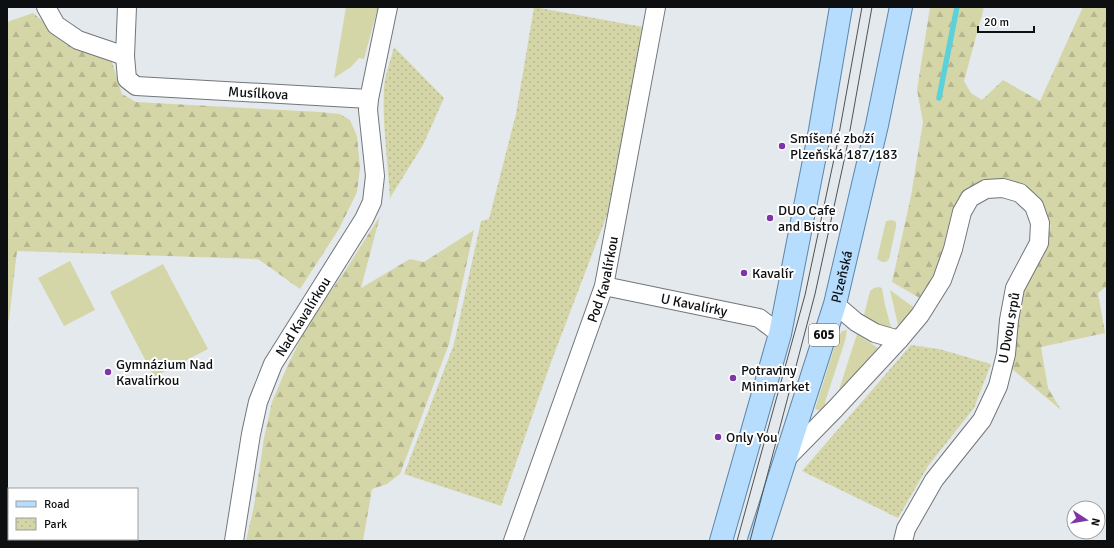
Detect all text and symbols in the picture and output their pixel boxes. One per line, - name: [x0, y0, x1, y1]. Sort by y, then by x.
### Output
- scale bar: [978, 8, 1034, 34]
- text: 20 m: [984, 15, 1009, 30]
- street label: Musílkova: [228, 83, 289, 103]
- place label: Smíšené zboží Plzeňská 187/183: [790, 130, 898, 163]
- marker: Smíšené zboží Plzeňská 187/183: [777, 141, 787, 151]
- place label: DUO Cafe and Bistro: [778, 202, 839, 235]
- marker: DUO Cafe and Bistro: [765, 213, 775, 223]
- street label: Pod Kavalírkou: [583, 235, 622, 325]
- street label: Plzeňská: [827, 249, 856, 305]
- place label: Kavalír: [752, 265, 795, 282]
- marker: Kavalír: [739, 268, 749, 278]
- street label: Nad Kavalírkou: [272, 274, 334, 359]
- street label: U Kavalírky: [659, 289, 729, 320]
- street label: U Dvou srpů: [994, 291, 1024, 365]
- road number: 605: [809, 324, 839, 346]
- place label: Gymnázium Nad Kavalírkou: [116, 356, 213, 389]
- place label: Potraviny Minimarket: [741, 362, 810, 395]
- marker: Gymnázium Nad Kavalírkou: [103, 367, 113, 377]
- marker: Potraviny Minimarket: [728, 373, 738, 383]
- place label: Only You: [726, 429, 778, 446]
- marker: Only You: [713, 432, 723, 442]
- legend: [8, 488, 138, 540]
- text: Road: [44, 497, 70, 512]
- north arrow: [1066, 500, 1106, 540]
- text: Park: [44, 517, 67, 532]
- text: N: [1088, 517, 1102, 527]

